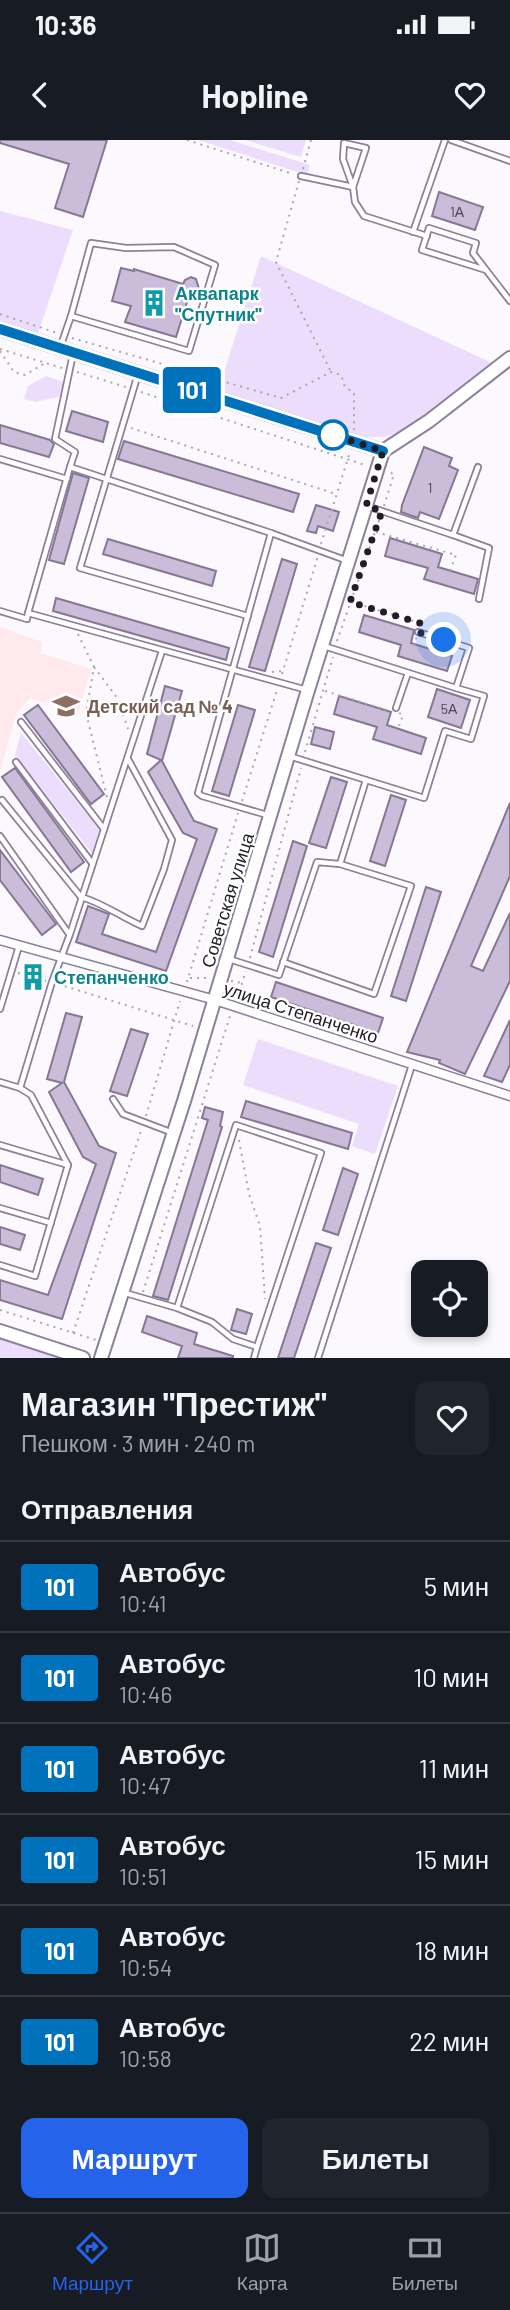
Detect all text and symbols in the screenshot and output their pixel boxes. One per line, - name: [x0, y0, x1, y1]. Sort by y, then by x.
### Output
- text: 10:36: [35, 9, 97, 40]
- icon: back: [21, 76, 59, 114]
- text: Hopline: [202, 76, 308, 114]
- icon: heart: [451, 76, 489, 114]
- house number: 1А: [450, 203, 465, 220]
- place label: Аквапарк "Спутник": [175, 282, 262, 325]
- building icon: Аквапарк "Спутник": [139, 288, 169, 318]
- line badge: 101: [152, 367, 232, 413]
- text: 101: [177, 375, 207, 404]
- unlabelled marker: [318, 420, 348, 450]
- house number: 1: [428, 479, 432, 496]
- your location: [426, 622, 461, 657]
- school or university icon: Детский сад № 4: [51, 691, 81, 721]
- place label: Детский сад № 4: [87, 695, 233, 717]
- house number: 5А: [441, 700, 458, 717]
- street label: Советская улица: [196, 829, 258, 970]
- building icon: Степанченко: [18, 962, 48, 992]
- place label: Степанченко: [54, 966, 169, 988]
- street label: улица Степанченко: [221, 977, 381, 1047]
- map controls: [411, 1260, 488, 1337]
- button: locate: [411, 1260, 488, 1337]
- button: heart: [415, 1381, 489, 1455]
- text: Магазин "Престиж": [21, 1383, 327, 1423]
- text: Пешком · 3 мин · 240 m: [21, 1429, 255, 1457]
- text: Отправления: [21, 1493, 193, 1524]
- text: Автобус: [119, 1556, 226, 1587]
- text: 5 мин: [424, 1570, 489, 1601]
- text: 101: [44, 1572, 75, 1601]
- text: 10:41: [119, 1589, 166, 1617]
- text: Автобус: [119, 1647, 226, 1678]
- text: 10 мин: [413, 1661, 489, 1692]
- text: 101: [44, 1663, 75, 1692]
- text: 10:46: [119, 1680, 172, 1708]
- text: Автобус: [119, 1738, 226, 1769]
- text: 11 мин: [419, 1752, 489, 1783]
- text: 101: [44, 1754, 75, 1783]
- text: 10:47: [119, 1771, 171, 1799]
- text: Автобус: [119, 1829, 226, 1860]
- text: 15 мин: [415, 1843, 489, 1874]
- text: 101: [44, 1845, 75, 1874]
- text: 10:51: [119, 1862, 167, 1890]
- text: Автобус: [119, 1920, 226, 1951]
- text: 18 мин: [414, 1934, 489, 1965]
- text: 101: [44, 1936, 75, 1965]
- text: 10:54: [119, 1953, 172, 1981]
- text: Автобус: [119, 2011, 226, 2042]
- text: 22 мин: [409, 2025, 489, 2056]
- text: 101: [44, 2027, 75, 2056]
- text: 10:58: [119, 2044, 172, 2072]
- button: Маршрут: [21, 2118, 248, 2198]
- button: Билеты: [262, 2118, 489, 2198]
- tab: Маршрут: [52, 2229, 133, 2295]
- tab: Карта: [237, 2229, 288, 2295]
- tab: Билеты: [392, 2229, 458, 2295]

